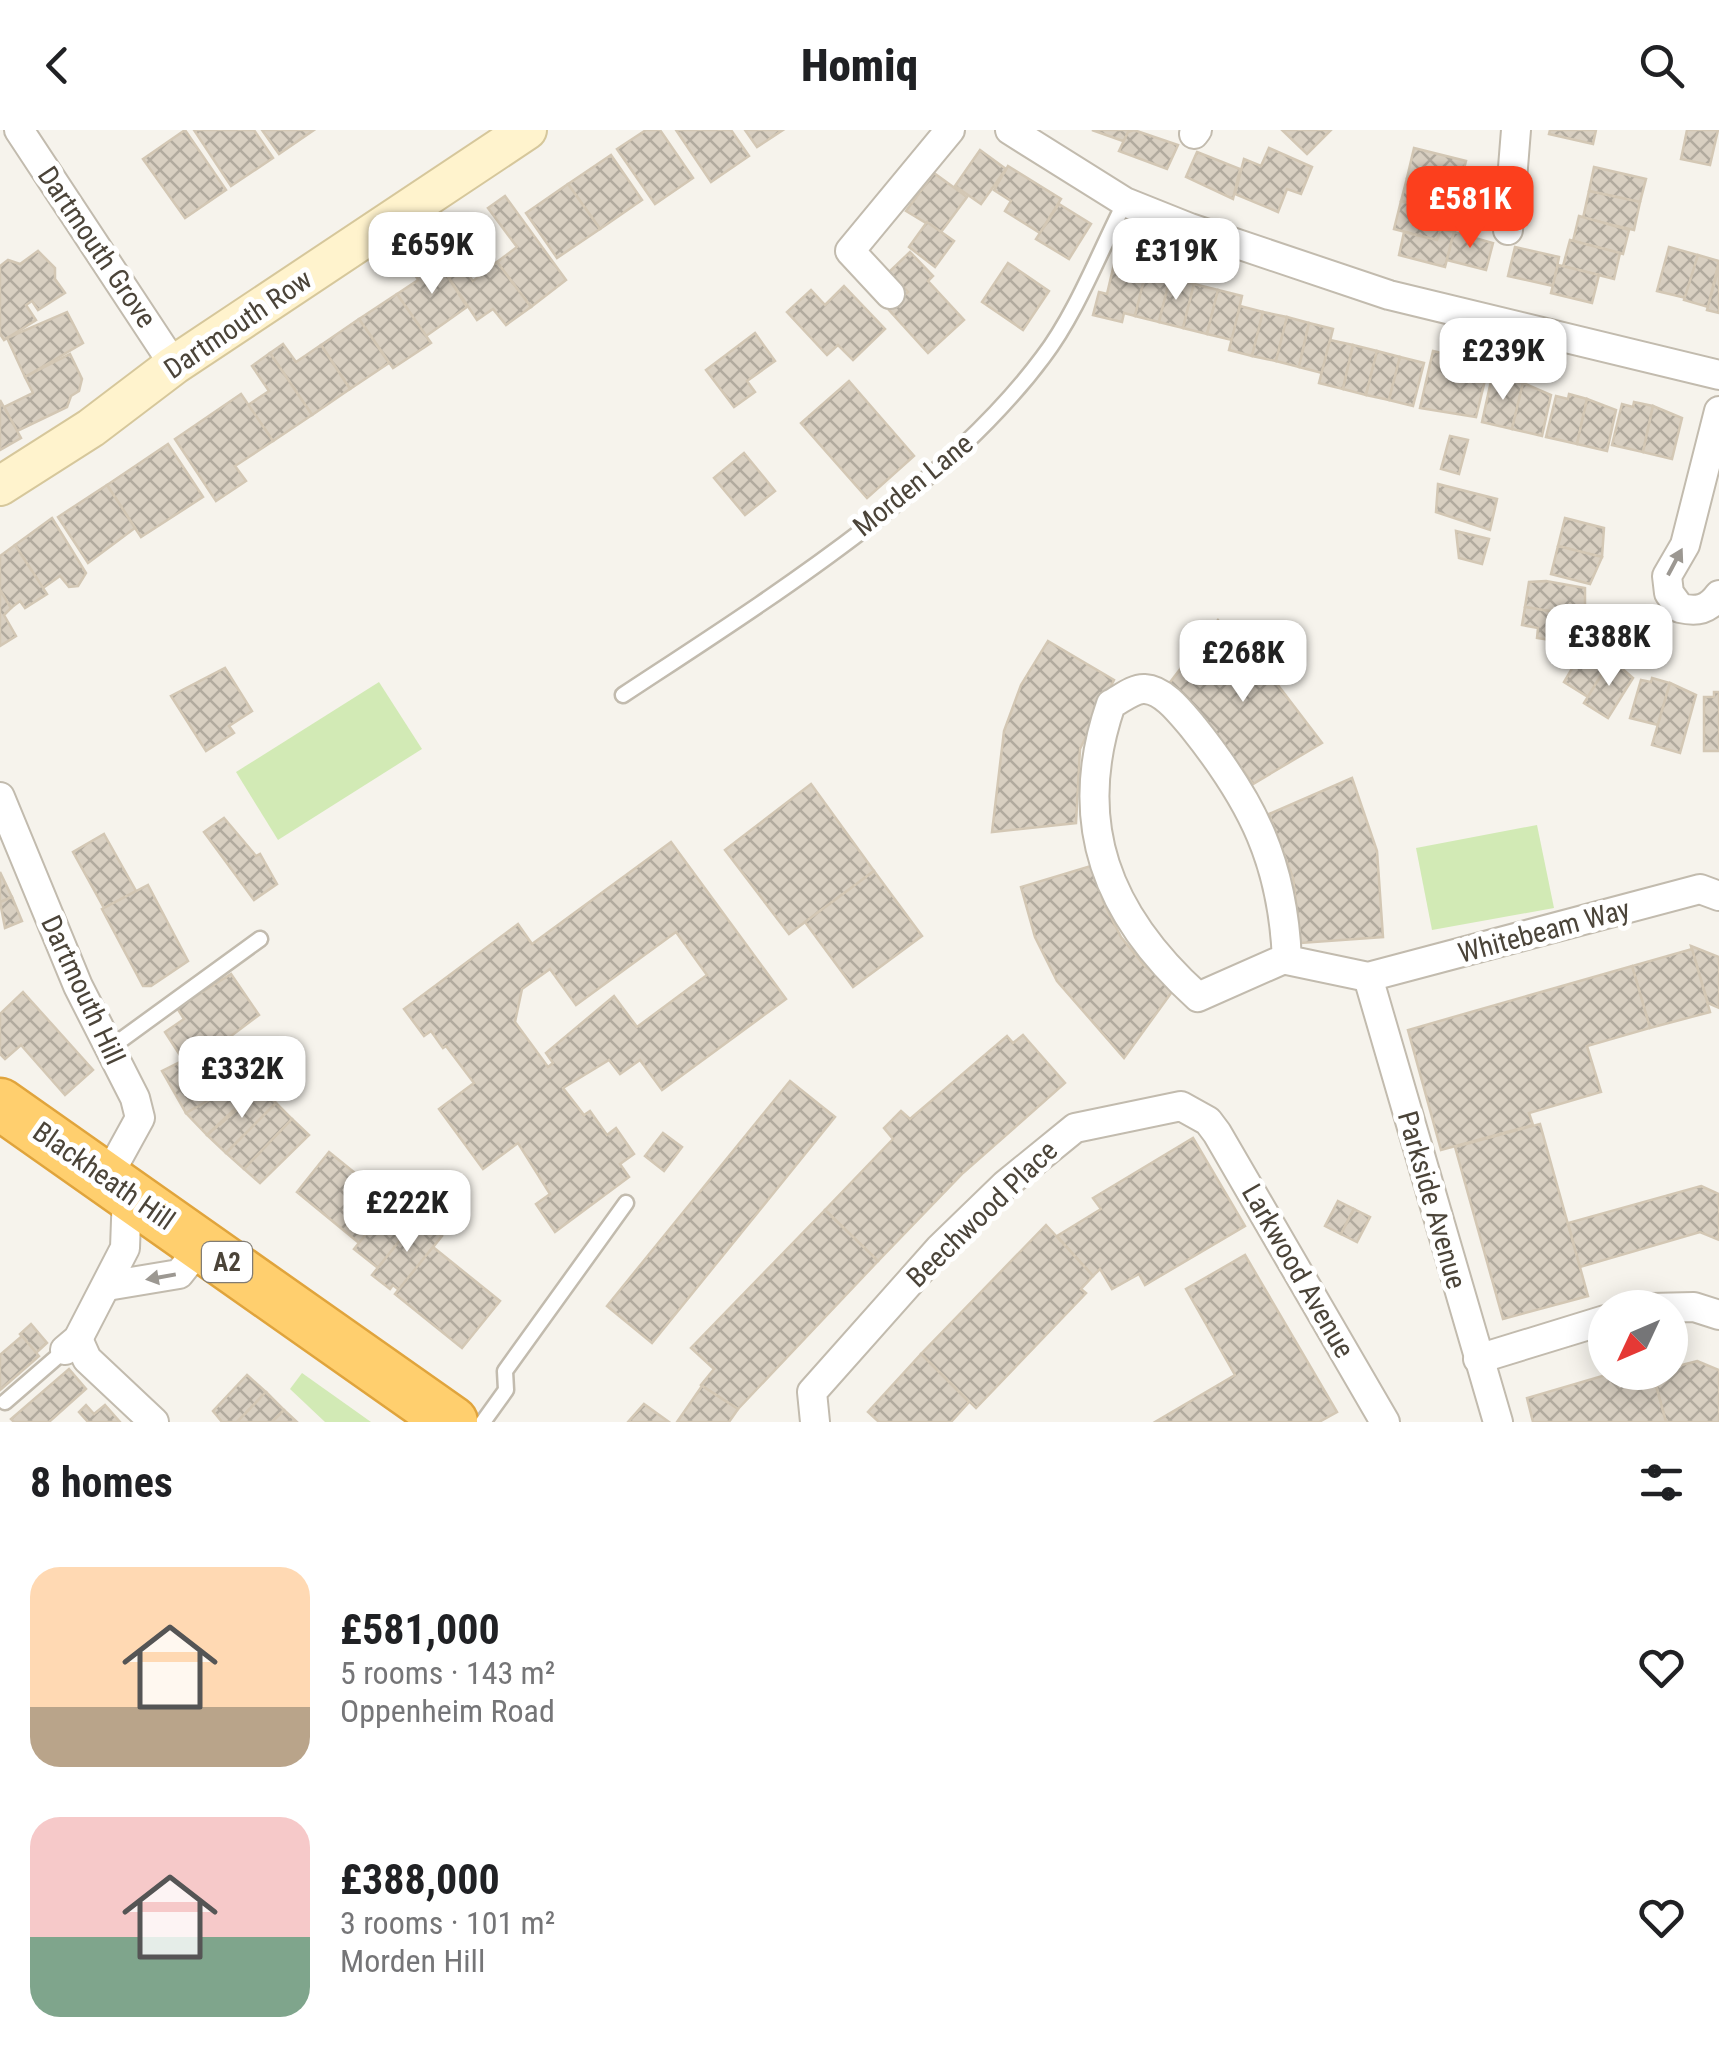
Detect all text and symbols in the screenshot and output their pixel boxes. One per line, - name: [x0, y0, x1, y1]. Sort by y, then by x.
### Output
- icon: back: [30, 38, 85, 93]
- icon: search: [1634, 38, 1689, 93]
- text: Homiq: [801, 39, 918, 92]
- street label: Dartmouth Grove: [31, 160, 163, 334]
- pin: £581K: [1400, 166, 1540, 251]
- text: £581K: [1429, 179, 1511, 217]
- pin: £659K: [362, 212, 502, 297]
- pin: £319K: [1106, 218, 1246, 303]
- text: £659K: [391, 225, 473, 263]
- text: £319K: [1135, 231, 1217, 269]
- street label: Dartmouth Row: [158, 263, 318, 385]
- pin: £239K: [1433, 318, 1573, 403]
- text: £239K: [1462, 331, 1544, 369]
- street label: Morden Lane: [847, 427, 979, 543]
- one-way arrow: [1666, 548, 1683, 576]
- pin: £388K: [1539, 604, 1679, 689]
- text: £388K: [1568, 617, 1650, 655]
- pin: £268K: [1173, 620, 1313, 705]
- text: £268K: [1202, 633, 1284, 671]
- street label: Whitebeam Way: [1455, 892, 1634, 970]
- street label: Dartmouth Hill: [34, 910, 132, 1070]
- pin: £332K: [172, 1036, 312, 1121]
- text: £332K: [201, 1049, 283, 1087]
- street label: Parkside Avenue: [1391, 1107, 1473, 1293]
- street label: Blackheath Hill: [27, 1115, 181, 1237]
- street label: Beechwood Place: [900, 1134, 1064, 1294]
- pin: £222K: [337, 1170, 477, 1255]
- street label: Larkwood Avenue: [1235, 1178, 1361, 1364]
- text: £222K: [366, 1183, 448, 1221]
- road number: A2: [202, 1242, 252, 1282]
- one-way arrow: [145, 1270, 177, 1285]
- north arrow: [1588, 1290, 1688, 1390]
- map controls: [1588, 1290, 1688, 1390]
- icon: filters: [1634, 1455, 1689, 1510]
- text: 8 homes: [30, 1458, 173, 1507]
- text: £581,000: [340, 1605, 500, 1654]
- icon: home: [110, 1607, 230, 1727]
- icon: heart: [1634, 1640, 1689, 1695]
- text: 5 rooms · 143 m²: [340, 1654, 555, 1692]
- text: Oppenheim Road: [340, 1692, 555, 1730]
- text: £388,000: [340, 1855, 500, 1904]
- icon: home: [110, 1857, 230, 1977]
- icon: heart: [1634, 1890, 1689, 1945]
- text: 3 rooms · 101 m²: [340, 1904, 555, 1942]
- text: Morden Hill: [340, 1942, 485, 1980]

